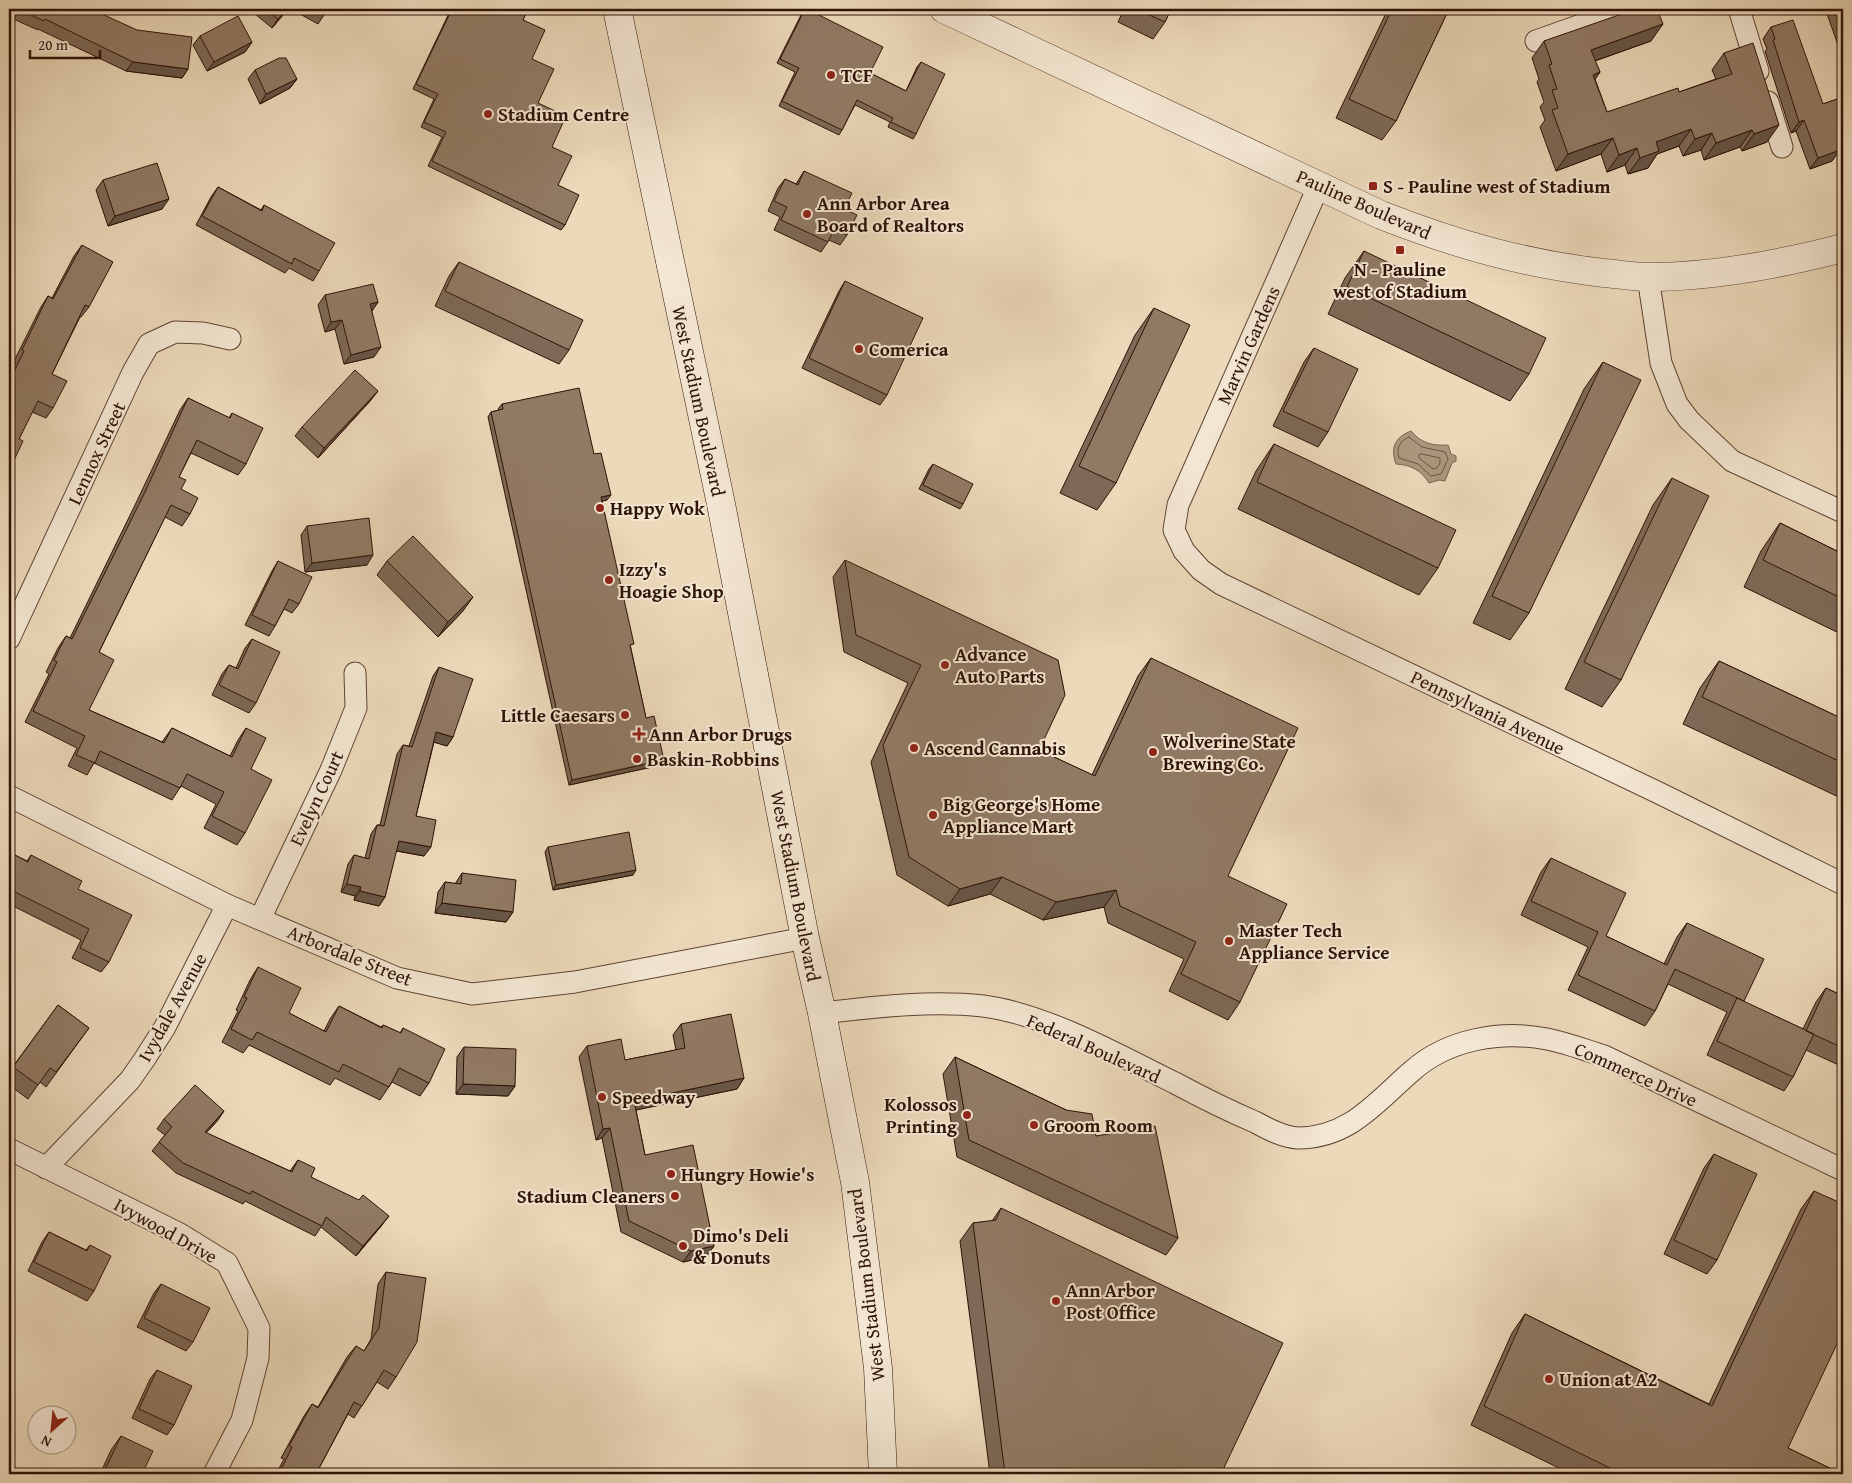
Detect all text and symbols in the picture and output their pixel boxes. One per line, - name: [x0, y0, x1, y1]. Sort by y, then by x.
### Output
- scale bar: [30, 28, 100, 60]
- text: 20 m: [38, 34, 69, 55]
- place label: TCF: [841, 61, 873, 89]
- marker: TCF: [825, 69, 837, 81]
- place label: Stadium Centre: [498, 100, 629, 128]
- marker: Stadium Centre: [482, 108, 494, 120]
- street label: Pauline Boulevard: [1292, 162, 1437, 247]
- place label: S - Pauline west of Stadium: [1383, 172, 1611, 200]
- marker: S - Pauline west of Stadium: [1367, 180, 1379, 192]
- place label: Ann Arbor Area Board of Realtors: [817, 189, 964, 239]
- marker: Ann Arbor Area Board of Realtors: [801, 208, 813, 220]
- marker: N - Pauline west of Stadium: [1394, 244, 1406, 256]
- place label: N - Pauline west of Stadium: [1333, 255, 1468, 305]
- street label: Marvin Gardens: [1209, 281, 1287, 409]
- street label: West Stadium Boulevard: [665, 303, 733, 500]
- place label: Comerica: [869, 335, 949, 363]
- marker: Comerica: [853, 343, 865, 355]
- street label: Lennox Street: [60, 397, 132, 509]
- place label: Happy Wok: [610, 494, 705, 522]
- marker: Happy Wok: [594, 502, 606, 514]
- place label: Izzy's Hoagie Shop: [619, 555, 724, 605]
- marker: Izzy's Hoagie Shop: [603, 574, 615, 586]
- place label: Advance Auto Parts: [955, 640, 1044, 690]
- marker: Advance Auto Parts: [939, 659, 951, 671]
- street label: Pennsylvania Avenue: [1406, 663, 1570, 762]
- place label: Little Caesars: [501, 701, 615, 729]
- marker: Little Caesars: [619, 709, 631, 721]
- place label: Ann Arbor Drugs: [649, 720, 792, 748]
- place label: Wolverine State Brewing Co.: [1163, 727, 1296, 777]
- marker: Ann Arbor Drugs: [633, 728, 645, 740]
- place label: Ascend Cannabis: [924, 734, 1066, 762]
- marker: Ascend Cannabis: [908, 742, 920, 754]
- place label: Baskin-Robbins: [647, 745, 779, 773]
- street label: Evelyn Court: [282, 746, 350, 850]
- marker: Wolverine State Brewing Co.: [1147, 746, 1159, 758]
- marker: Baskin-Robbins: [631, 753, 643, 765]
- street label: West Stadium Boulevard: [764, 788, 828, 985]
- place label: Big George's Home Appliance Mart: [943, 790, 1100, 840]
- marker: Big George's Home Appliance Mart: [927, 809, 939, 821]
- place label: Master Tech Appliance Service: [1239, 916, 1390, 966]
- street label: Arbordale Street: [283, 917, 417, 993]
- marker: Master Tech Appliance Service: [1223, 935, 1235, 947]
- street label: Ivydale Avenue: [130, 947, 214, 1067]
- street label: Federal Boulevard: [1023, 1006, 1166, 1090]
- street label: Commerce Drive: [1570, 1034, 1702, 1114]
- place label: Speedway: [612, 1083, 695, 1111]
- place label: Kolossos Printing: [884, 1090, 958, 1140]
- marker: Speedway: [596, 1091, 608, 1103]
- marker: Kolossos Printing: [961, 1109, 973, 1121]
- place label: Groom Room: [1044, 1111, 1154, 1139]
- marker: Groom Room: [1028, 1119, 1040, 1131]
- place label: Hungry Howie's: [681, 1160, 814, 1188]
- marker: Hungry Howie's: [665, 1168, 677, 1180]
- place label: Stadium Cleaners: [517, 1182, 665, 1210]
- street label: West Stadium Boulevard: [840, 1186, 892, 1383]
- street label: Ivywood Drive: [109, 1190, 223, 1270]
- marker: Stadium Cleaners: [669, 1190, 681, 1202]
- place label: Dimo's Deli & Donuts: [693, 1221, 789, 1271]
- marker: Dimo's Deli & Donuts: [677, 1240, 689, 1252]
- place label: Ann Arbor Post Office: [1066, 1276, 1156, 1326]
- marker: Ann Arbor Post Office: [1050, 1295, 1062, 1307]
- place label: Union at A2: [1559, 1365, 1658, 1393]
- marker: Union at A2: [1543, 1373, 1555, 1385]
- north arrow: [28, 1406, 78, 1456]
- text: N: [37, 1430, 55, 1453]

